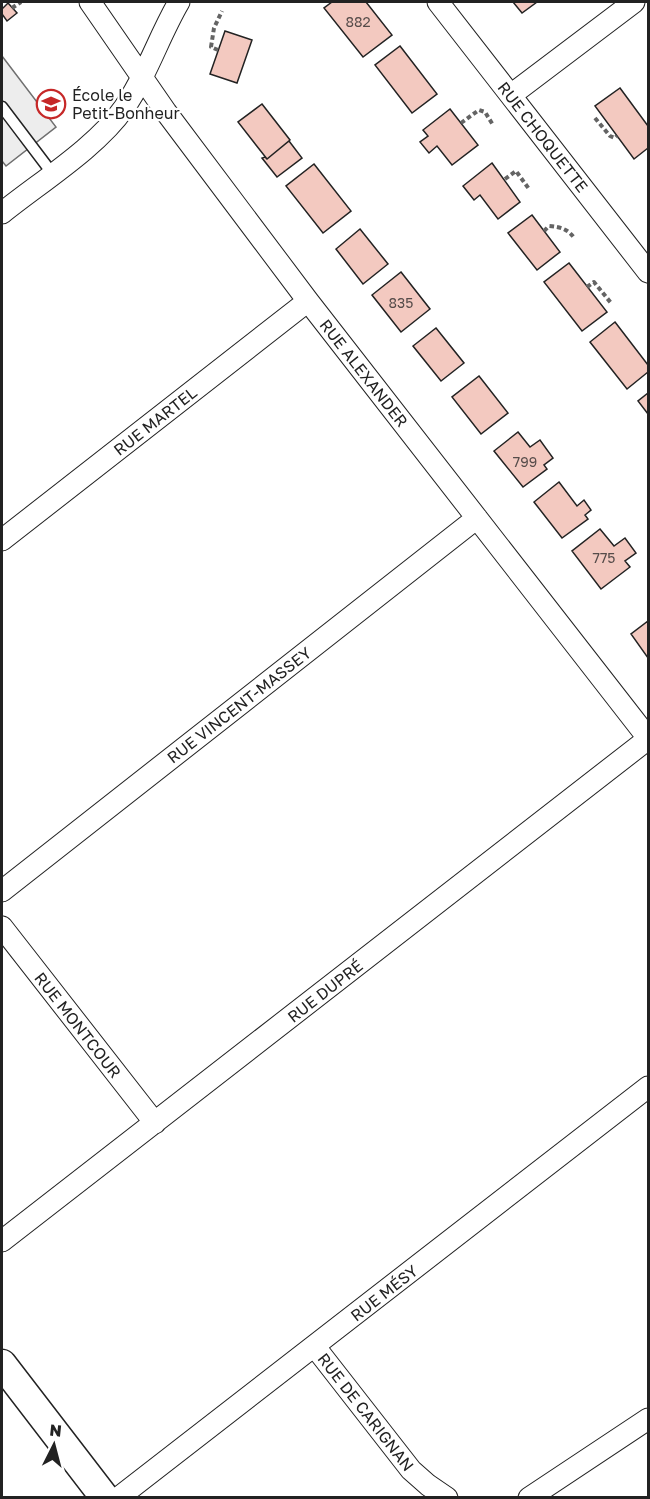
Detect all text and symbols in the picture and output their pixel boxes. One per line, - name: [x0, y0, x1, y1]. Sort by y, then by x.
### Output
- house number: 882: [345, 13, 371, 30]
- street label: RUE CHOQUETTE: [494, 78, 592, 196]
- place label: École le Petit-Bonheur: [72, 85, 180, 123]
- school or university icon: École le Petit-Bonheur: [35, 88, 67, 120]
- house number: 835: [389, 294, 413, 311]
- street label: RUE ALEXANDER: [316, 315, 412, 431]
- street label: RUE MARTEL: [109, 382, 201, 460]
- house number: 799: [513, 453, 537, 470]
- house number: 775: [593, 549, 615, 566]
- street label: RUE VINCENT-MASSEY: [163, 642, 316, 767]
- street label: RUE DUPRÉ: [283, 955, 367, 1027]
- street label: RUE MONTCOUR: [30, 968, 126, 1082]
- street label: RUE MÉSY: [346, 1260, 422, 1325]
- street label: RUE DE CARIGNAN: [314, 1349, 418, 1475]
- north arrow: [24, 1415, 84, 1475]
- text: N: [48, 1420, 63, 1441]

